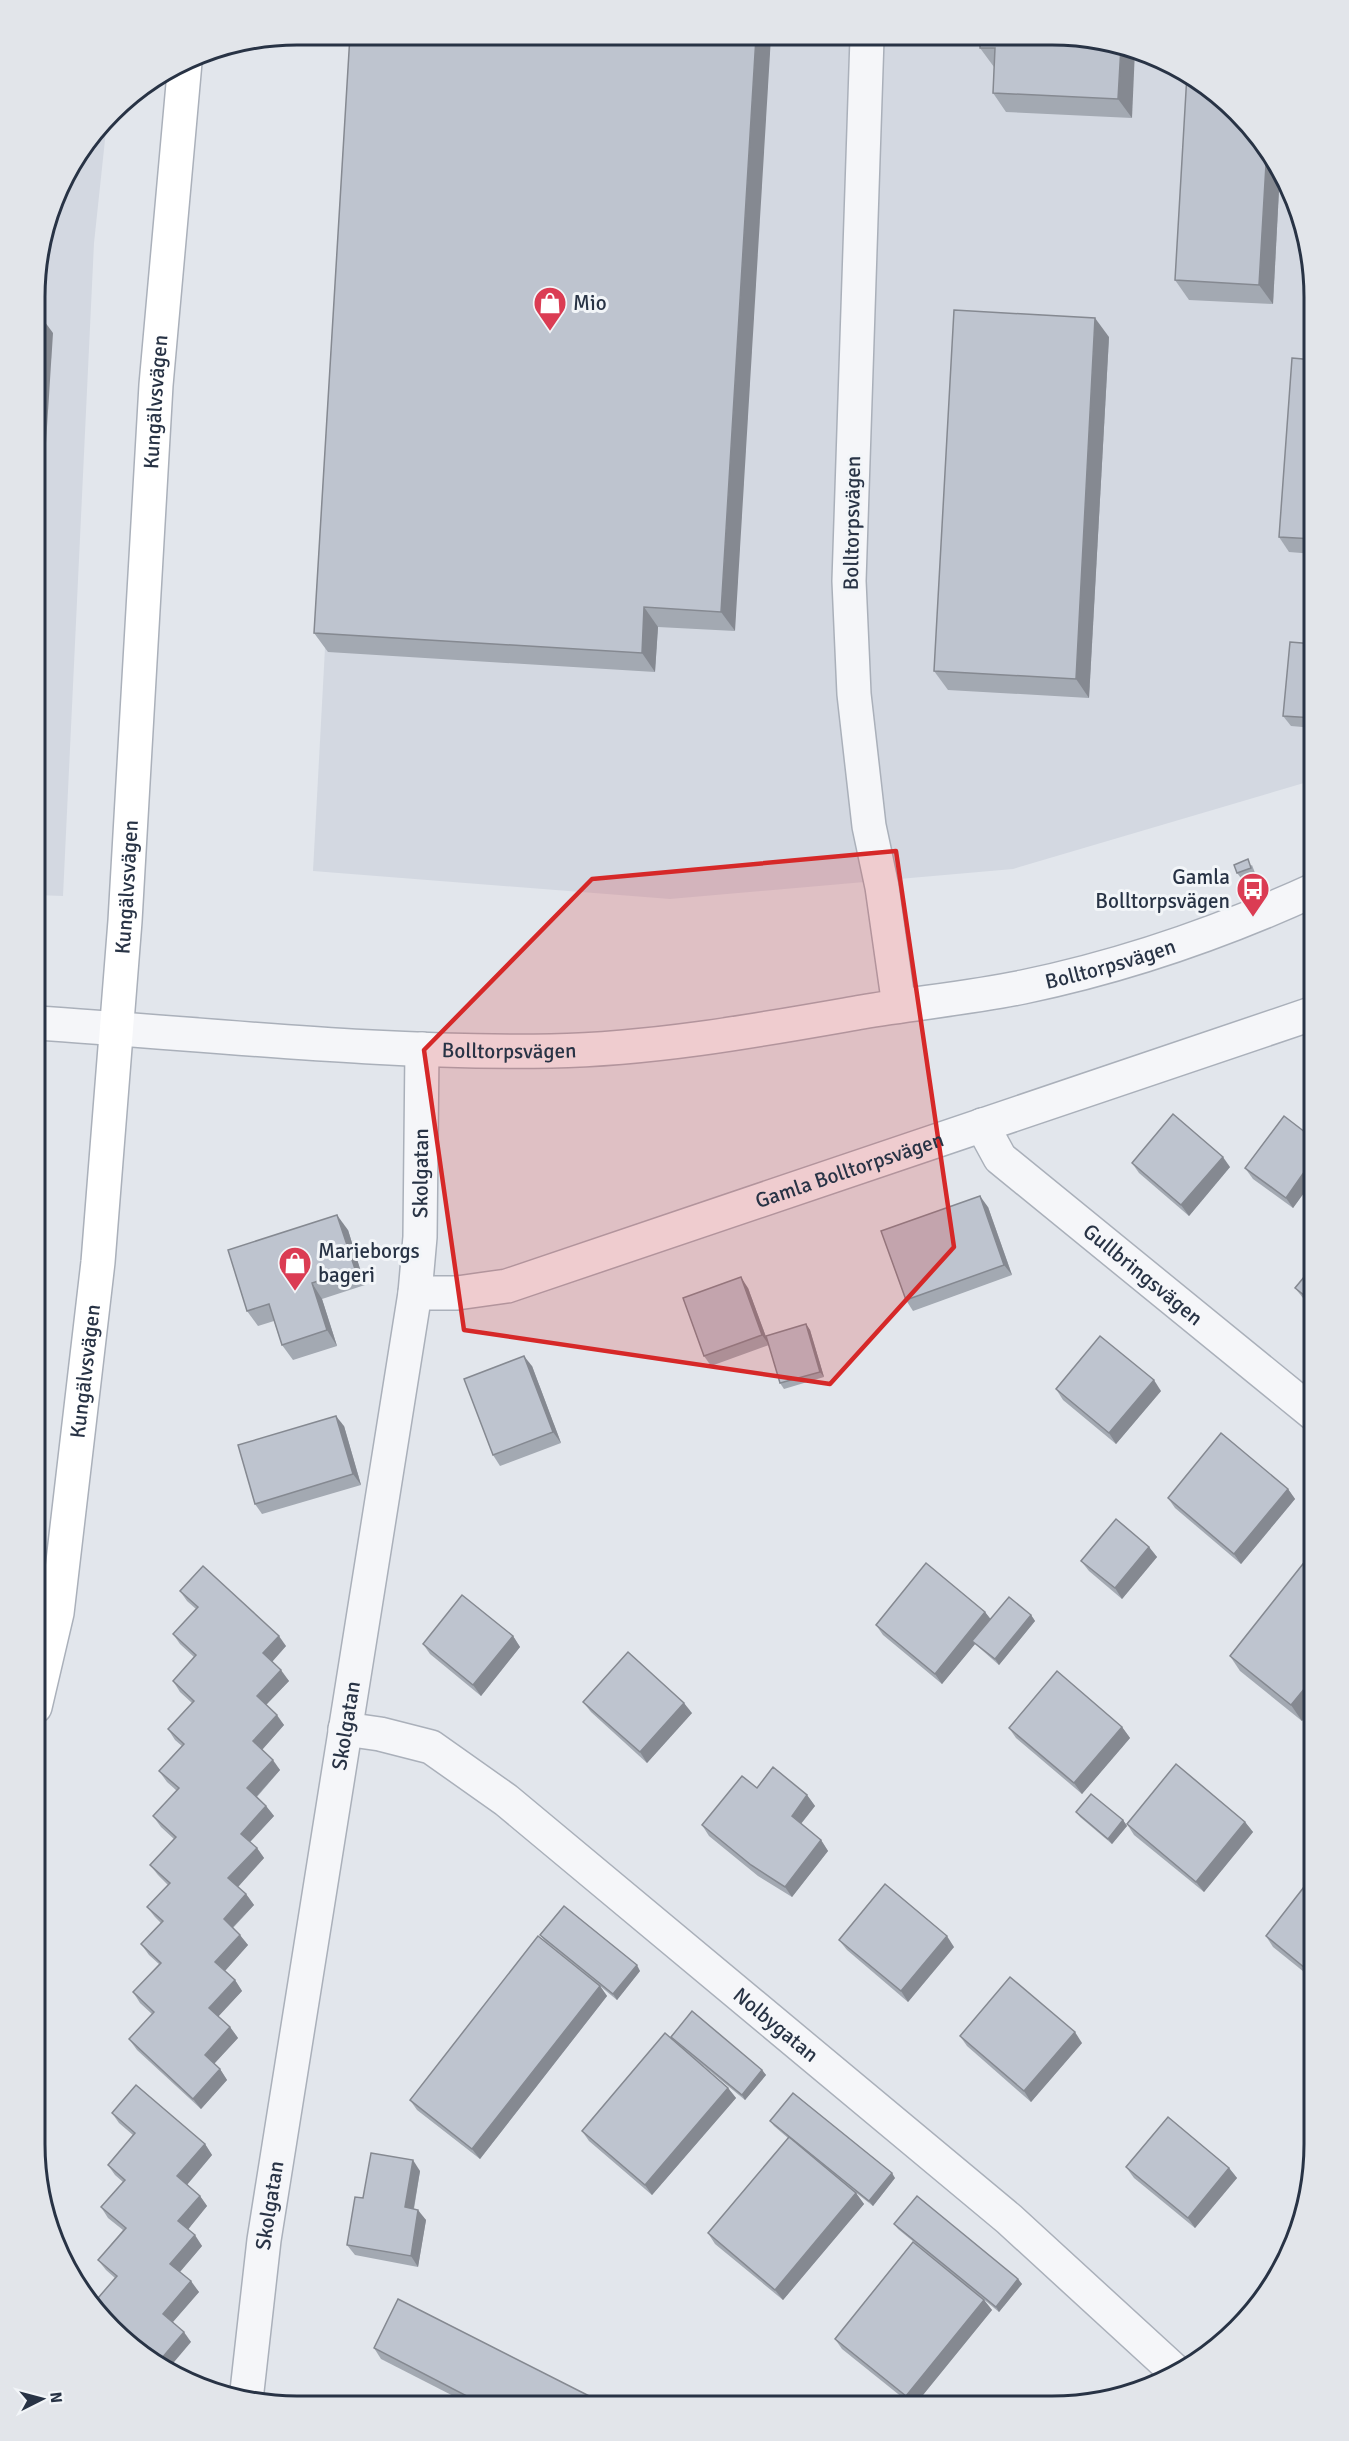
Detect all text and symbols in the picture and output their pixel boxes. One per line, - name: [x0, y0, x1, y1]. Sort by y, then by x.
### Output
- shop icon: Mio: [532, 285, 568, 332]
- place label: Mio: [573, 290, 607, 316]
- street label: Kungälvsvägen: [138, 334, 173, 470]
- street label: Bolltorpsvägen: [838, 455, 866, 591]
- street label: Kungälvsvägen: [109, 819, 144, 955]
- place label: Gamla Bolltorpsvägen: [1095, 864, 1230, 914]
- bus stop icon: Gamla Bolltorpsvägen: [1235, 871, 1271, 918]
- street label: Bolltorpsvägen: [1042, 933, 1179, 995]
- street label: Bolltorpsvägen: [441, 1037, 577, 1064]
- street label: Gamla Bolltorpsvägen: [752, 1126, 947, 1214]
- street label: Skolgatan: [407, 1128, 434, 1218]
- street label: Gullbringsvägen: [1078, 1218, 1208, 1331]
- place label: Marieborgs bageri: [318, 1238, 420, 1288]
- shop icon: Marieborgs bageri: [277, 1245, 313, 1292]
- street label: Kungälvsvägen: [65, 1303, 106, 1440]
- street label: Skolgatan: [326, 1679, 366, 1772]
- street label: Nolbygatan: [728, 1982, 824, 2068]
- street label: Skolgatan: [250, 2159, 289, 2251]
- north arrow: [12, 2369, 72, 2429]
- text: N: [45, 2391, 66, 2404]

